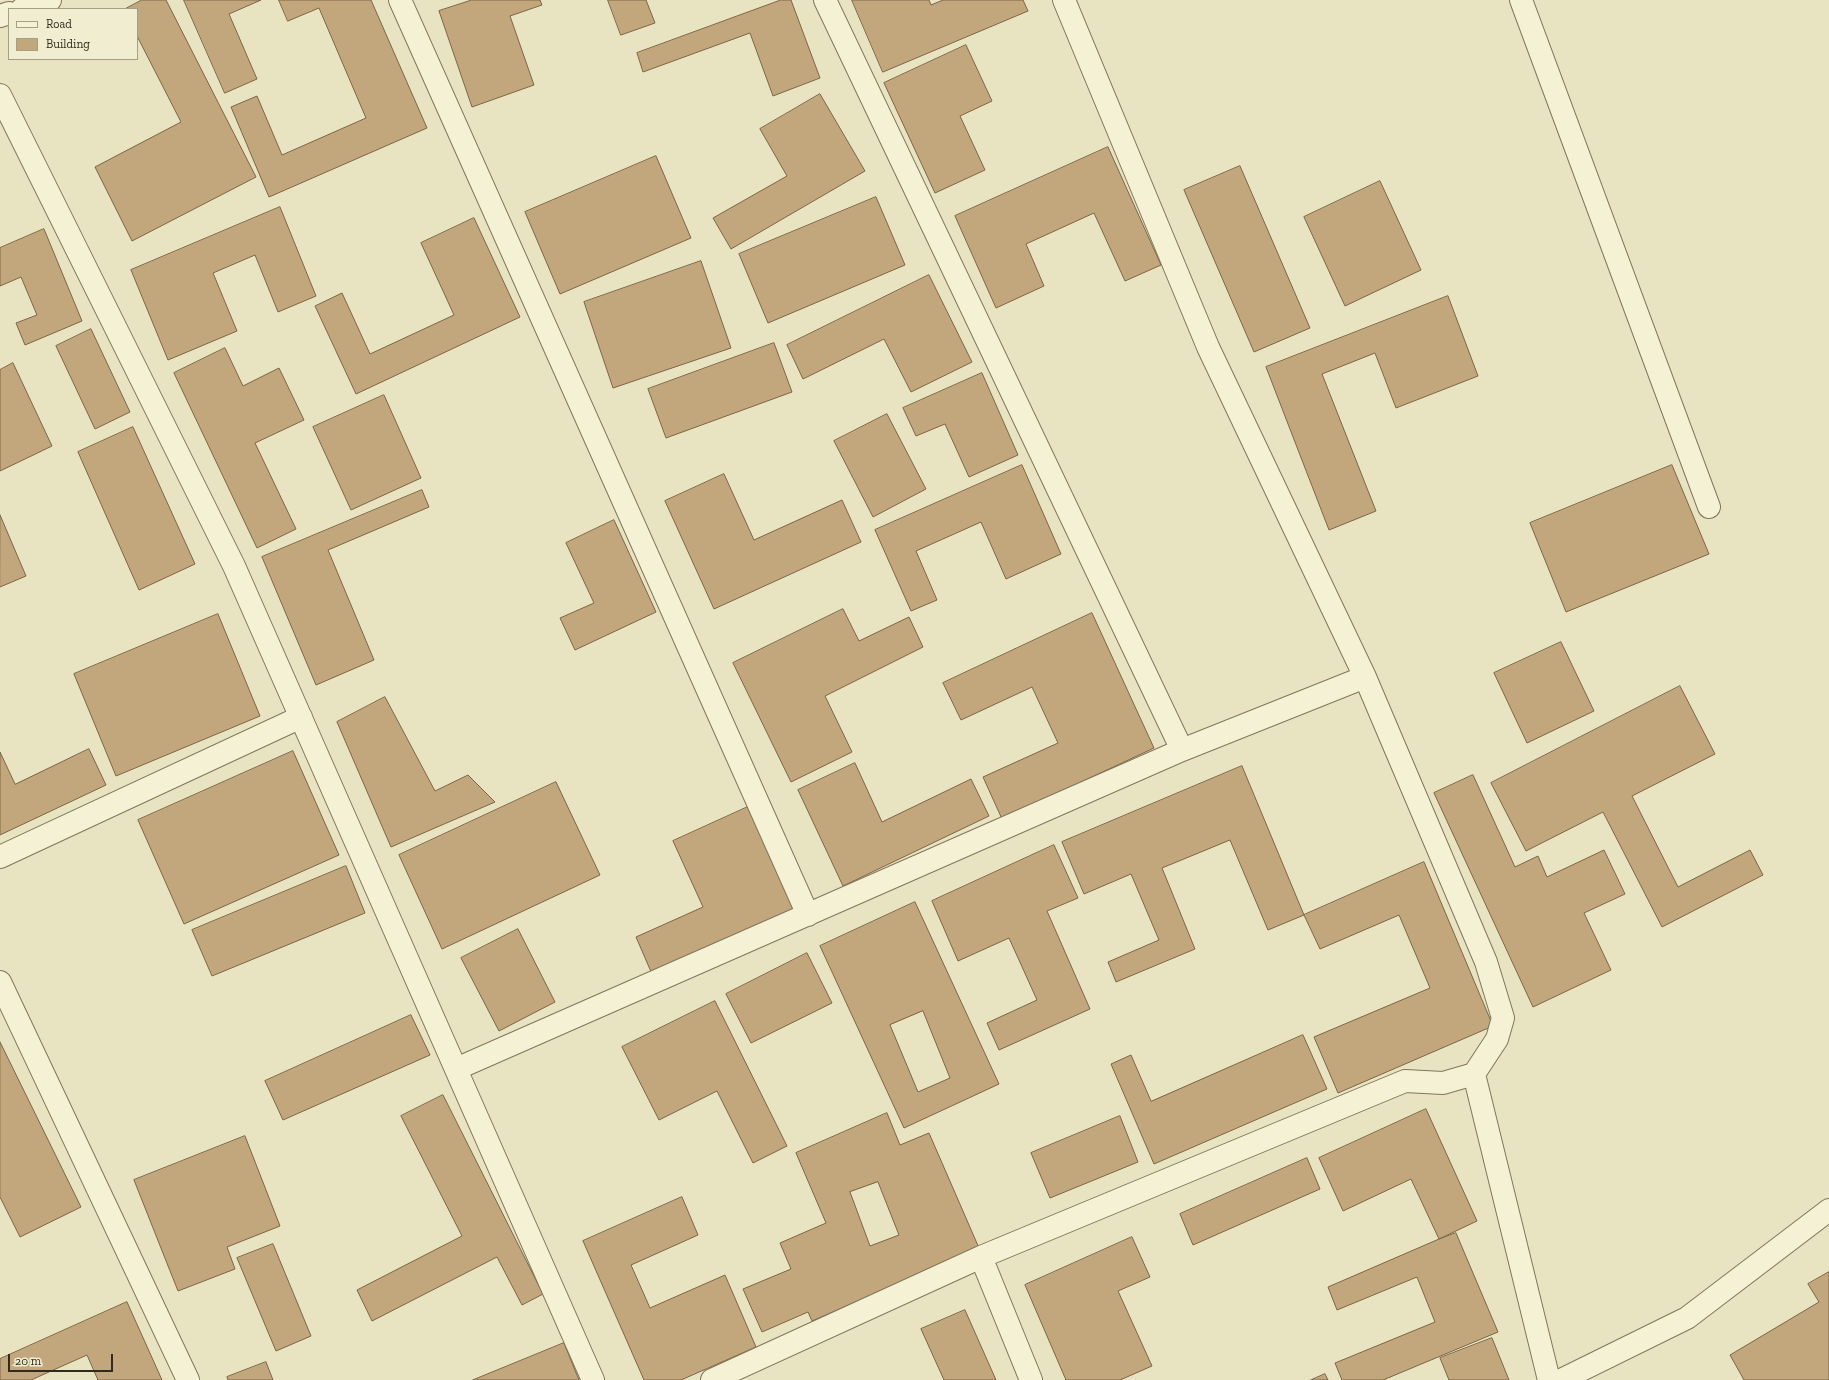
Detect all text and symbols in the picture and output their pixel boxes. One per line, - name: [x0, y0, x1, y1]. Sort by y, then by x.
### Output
- legend: [8, 8, 138, 60]
- text: Road: [46, 17, 72, 31]
- text: Building: [46, 37, 90, 51]
- scale bar: [10, 1346, 115, 1372]
- text: 20 m: [15, 1354, 41, 1368]

